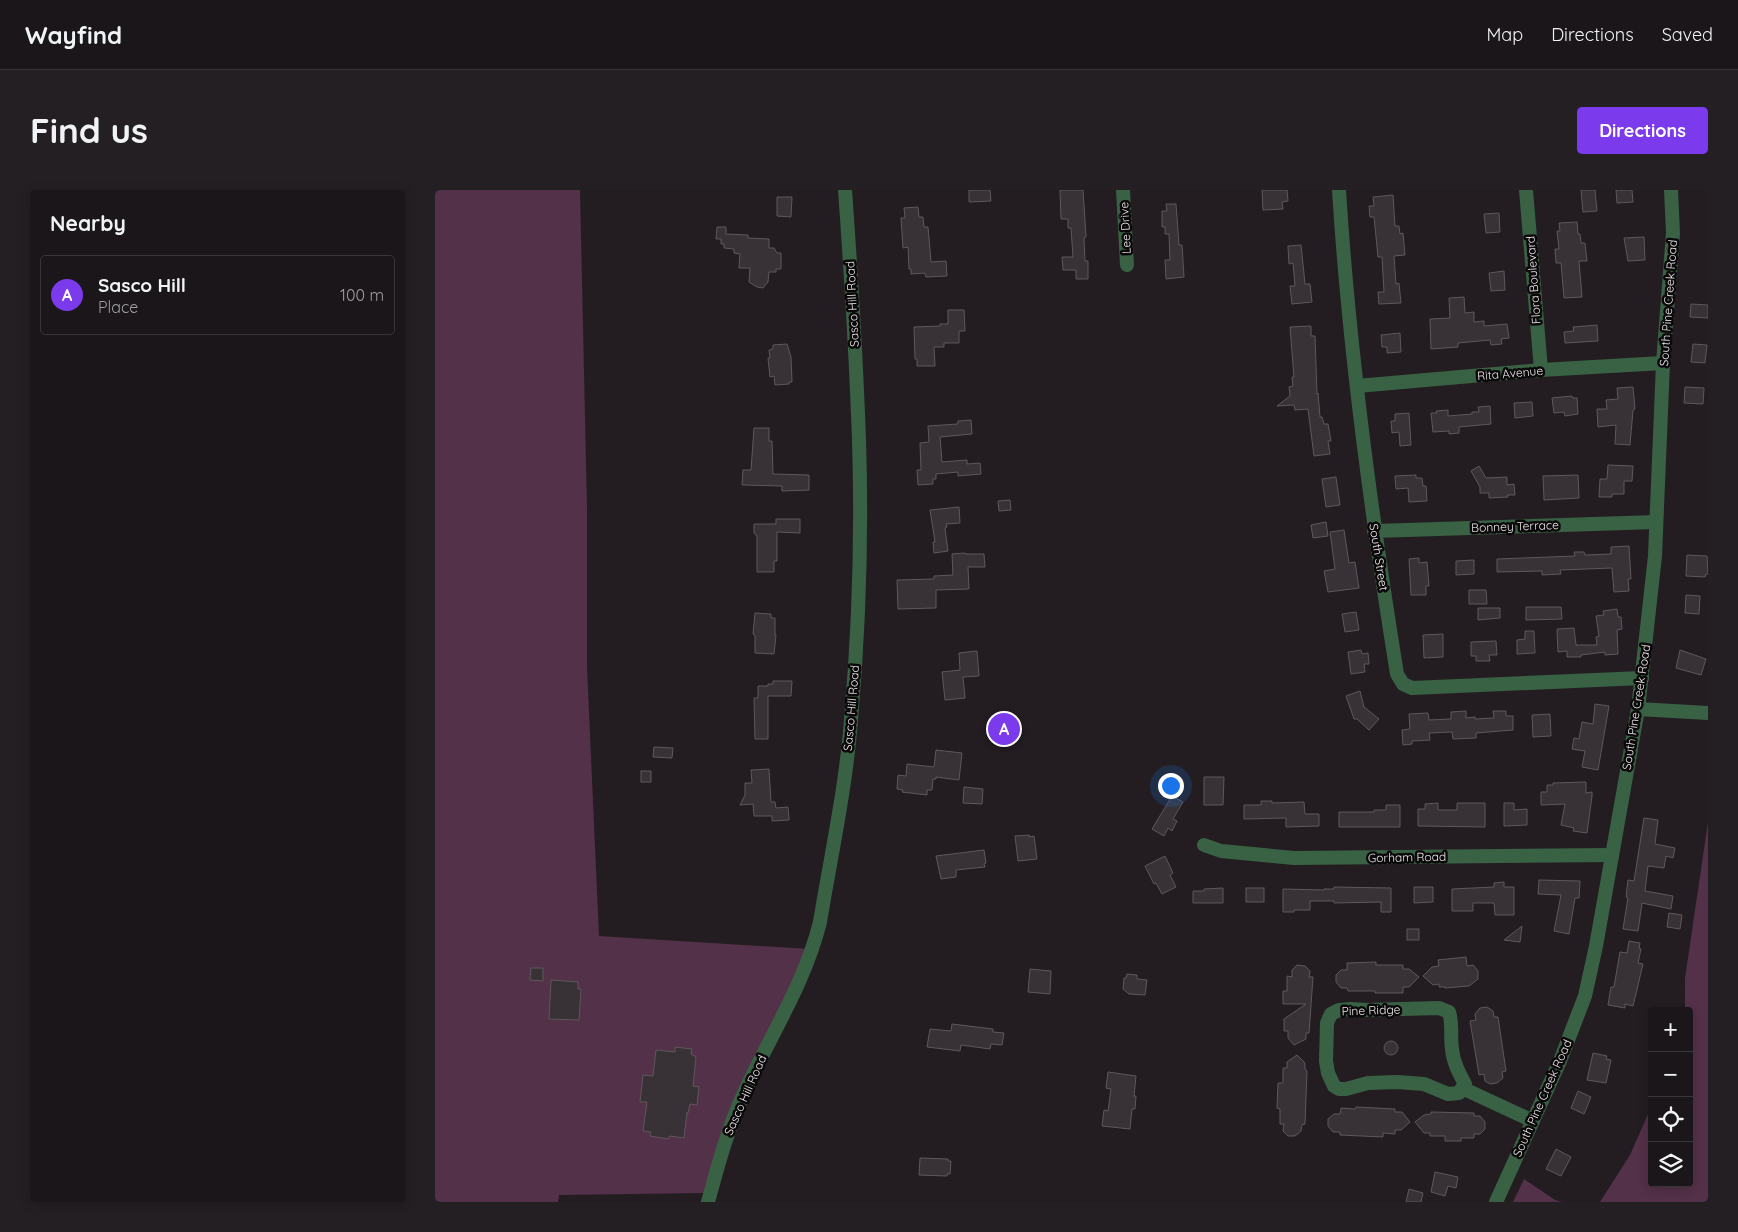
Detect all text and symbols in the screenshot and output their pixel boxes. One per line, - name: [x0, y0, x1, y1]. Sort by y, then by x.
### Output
- text: Wayfind: [25, 20, 122, 50]
- text: Map: [1486, 23, 1523, 46]
- text: Directions: [1551, 23, 1634, 46]
- text: Saved: [1662, 23, 1713, 46]
- button: Directions: [1577, 107, 1708, 154]
- text: Find us: [30, 108, 148, 152]
- street label: Lee Drive: [1116, 201, 1134, 254]
- text: Nearby: [50, 210, 126, 236]
- street label: Flora Boulevard: [1522, 235, 1544, 325]
- street label: South Pine Creek Road: [1656, 239, 1680, 367]
- street label: Sasco Hill Road: [842, 261, 862, 347]
- text: Sasco Hill: [98, 273, 186, 297]
- text: A: [62, 285, 72, 305]
- text: 100 m: [340, 285, 384, 305]
- text: Place: [98, 297, 138, 317]
- street label: Rita Avenue: [1476, 363, 1544, 383]
- street label: Bonney Terrace: [1471, 517, 1559, 535]
- street label: South Street: [1366, 522, 1392, 592]
- street label: South Pine Creek Road: [1619, 643, 1653, 771]
- street label: Sasco Hill Road: [840, 664, 862, 752]
- pin: A: [988, 710, 1020, 748]
- your location: [1158, 773, 1184, 799]
- street label: Gorham Road: [1368, 849, 1446, 865]
- street label: Pine Ridge: [1341, 1001, 1401, 1019]
- map controls: [1648, 1007, 1693, 1187]
- button: +: [1648, 1007, 1693, 1052]
- street label: South Pine Creek Road: [1509, 1037, 1575, 1159]
- button: −: [1648, 1052, 1693, 1097]
- street label: Sasco Hill Road: [721, 1053, 769, 1137]
- button: locate: [1648, 1097, 1693, 1142]
- button: layers: [1648, 1142, 1693, 1187]

